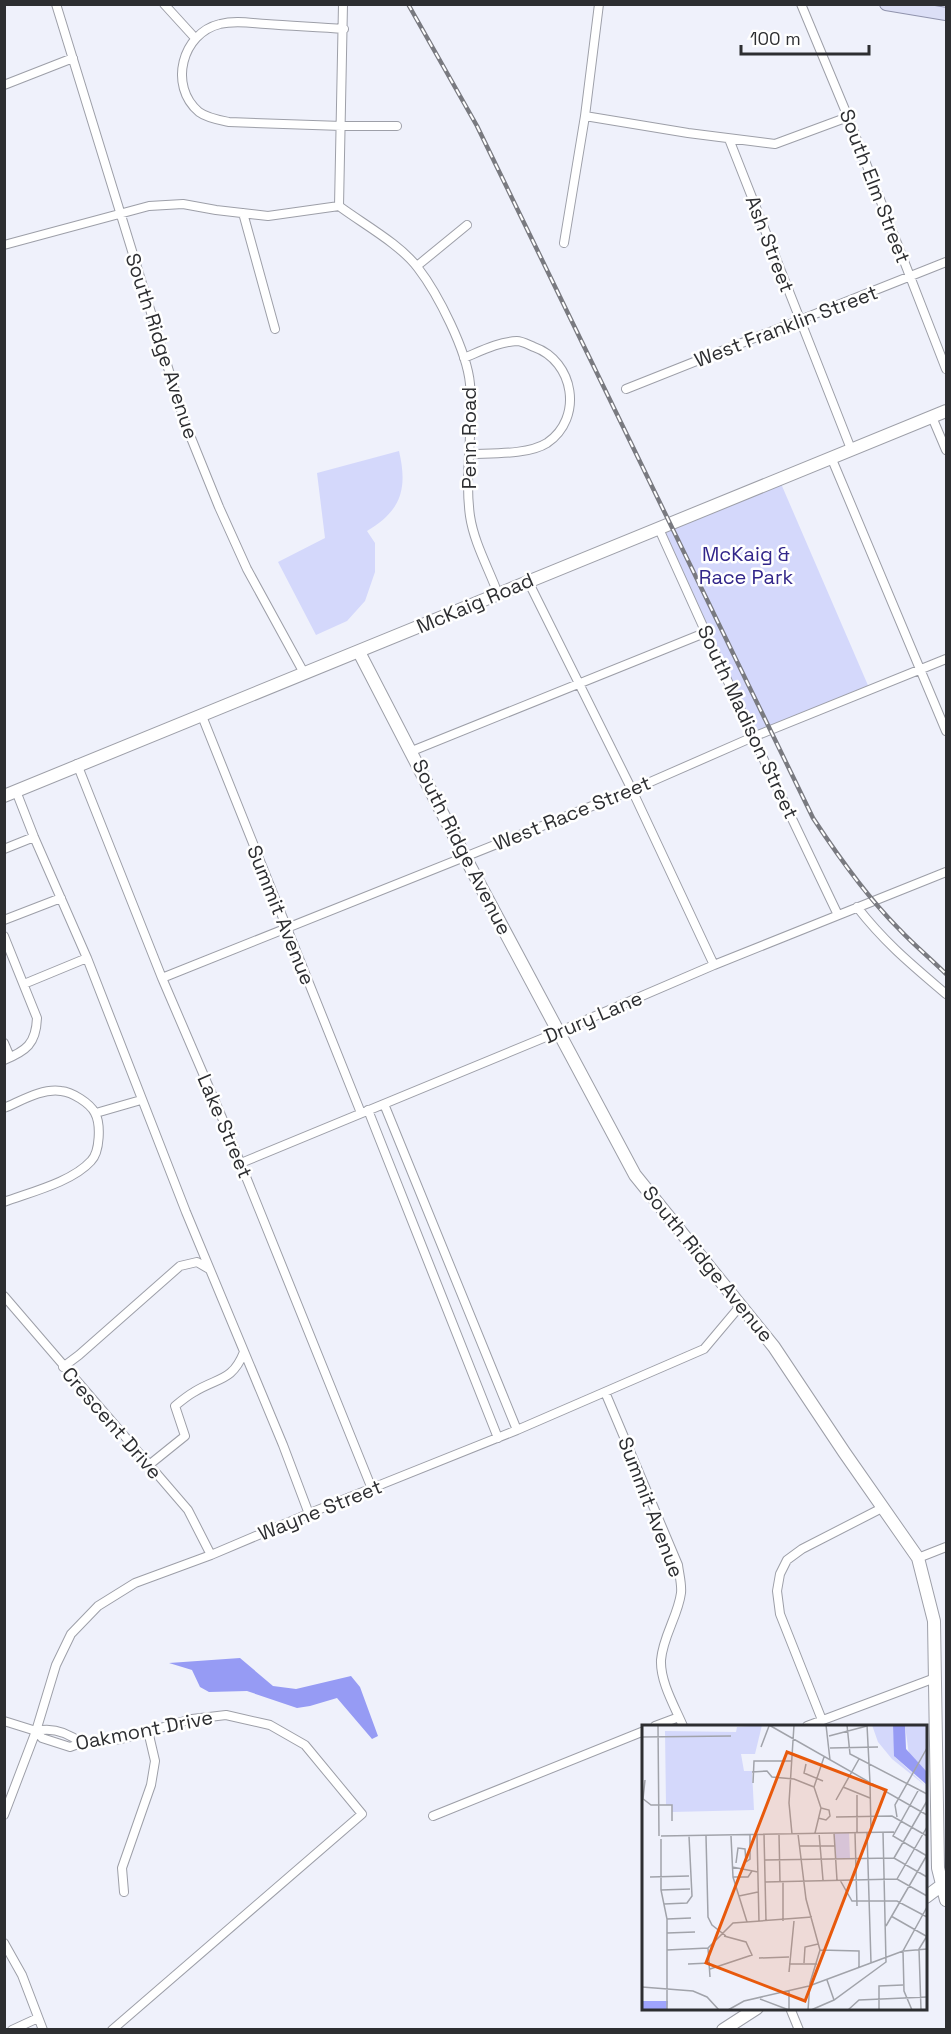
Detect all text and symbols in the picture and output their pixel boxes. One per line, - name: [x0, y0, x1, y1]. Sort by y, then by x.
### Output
- scale bar: [741, 18, 868, 56]
- text: 100 m: [750, 27, 801, 50]
- street label: South Elm Street: [834, 105, 916, 267]
- street label: Ash Street: [740, 192, 800, 296]
- street label: South Ridge Avenue: [120, 250, 204, 442]
- street label: West Franklin Street: [691, 279, 881, 373]
- street label: Penn Road: [456, 387, 482, 489]
- park label: McKaig & Race Park: [699, 541, 793, 590]
- street label: McKaig Road: [412, 567, 538, 639]
- street label: South Madison Street: [692, 621, 804, 823]
- street label: South Ridge Avenue: [406, 755, 518, 939]
- street label: West Race Street: [489, 770, 655, 856]
- street label: Summit Avenue: [241, 841, 321, 989]
- street label: Drury Lane: [540, 985, 646, 1049]
- street label: Lake Street: [191, 1070, 259, 1182]
- street label: South Ridge Avenue: [637, 1180, 779, 1348]
- street label: Crescent Drive: [56, 1361, 168, 1485]
- street label: Summit Avenue: [612, 1433, 690, 1581]
- street label: Wayne Street: [254, 1473, 386, 1547]
- street label: Oakmont Drive: [73, 1704, 215, 1756]
- inset map: [642, 1725, 927, 2010]

